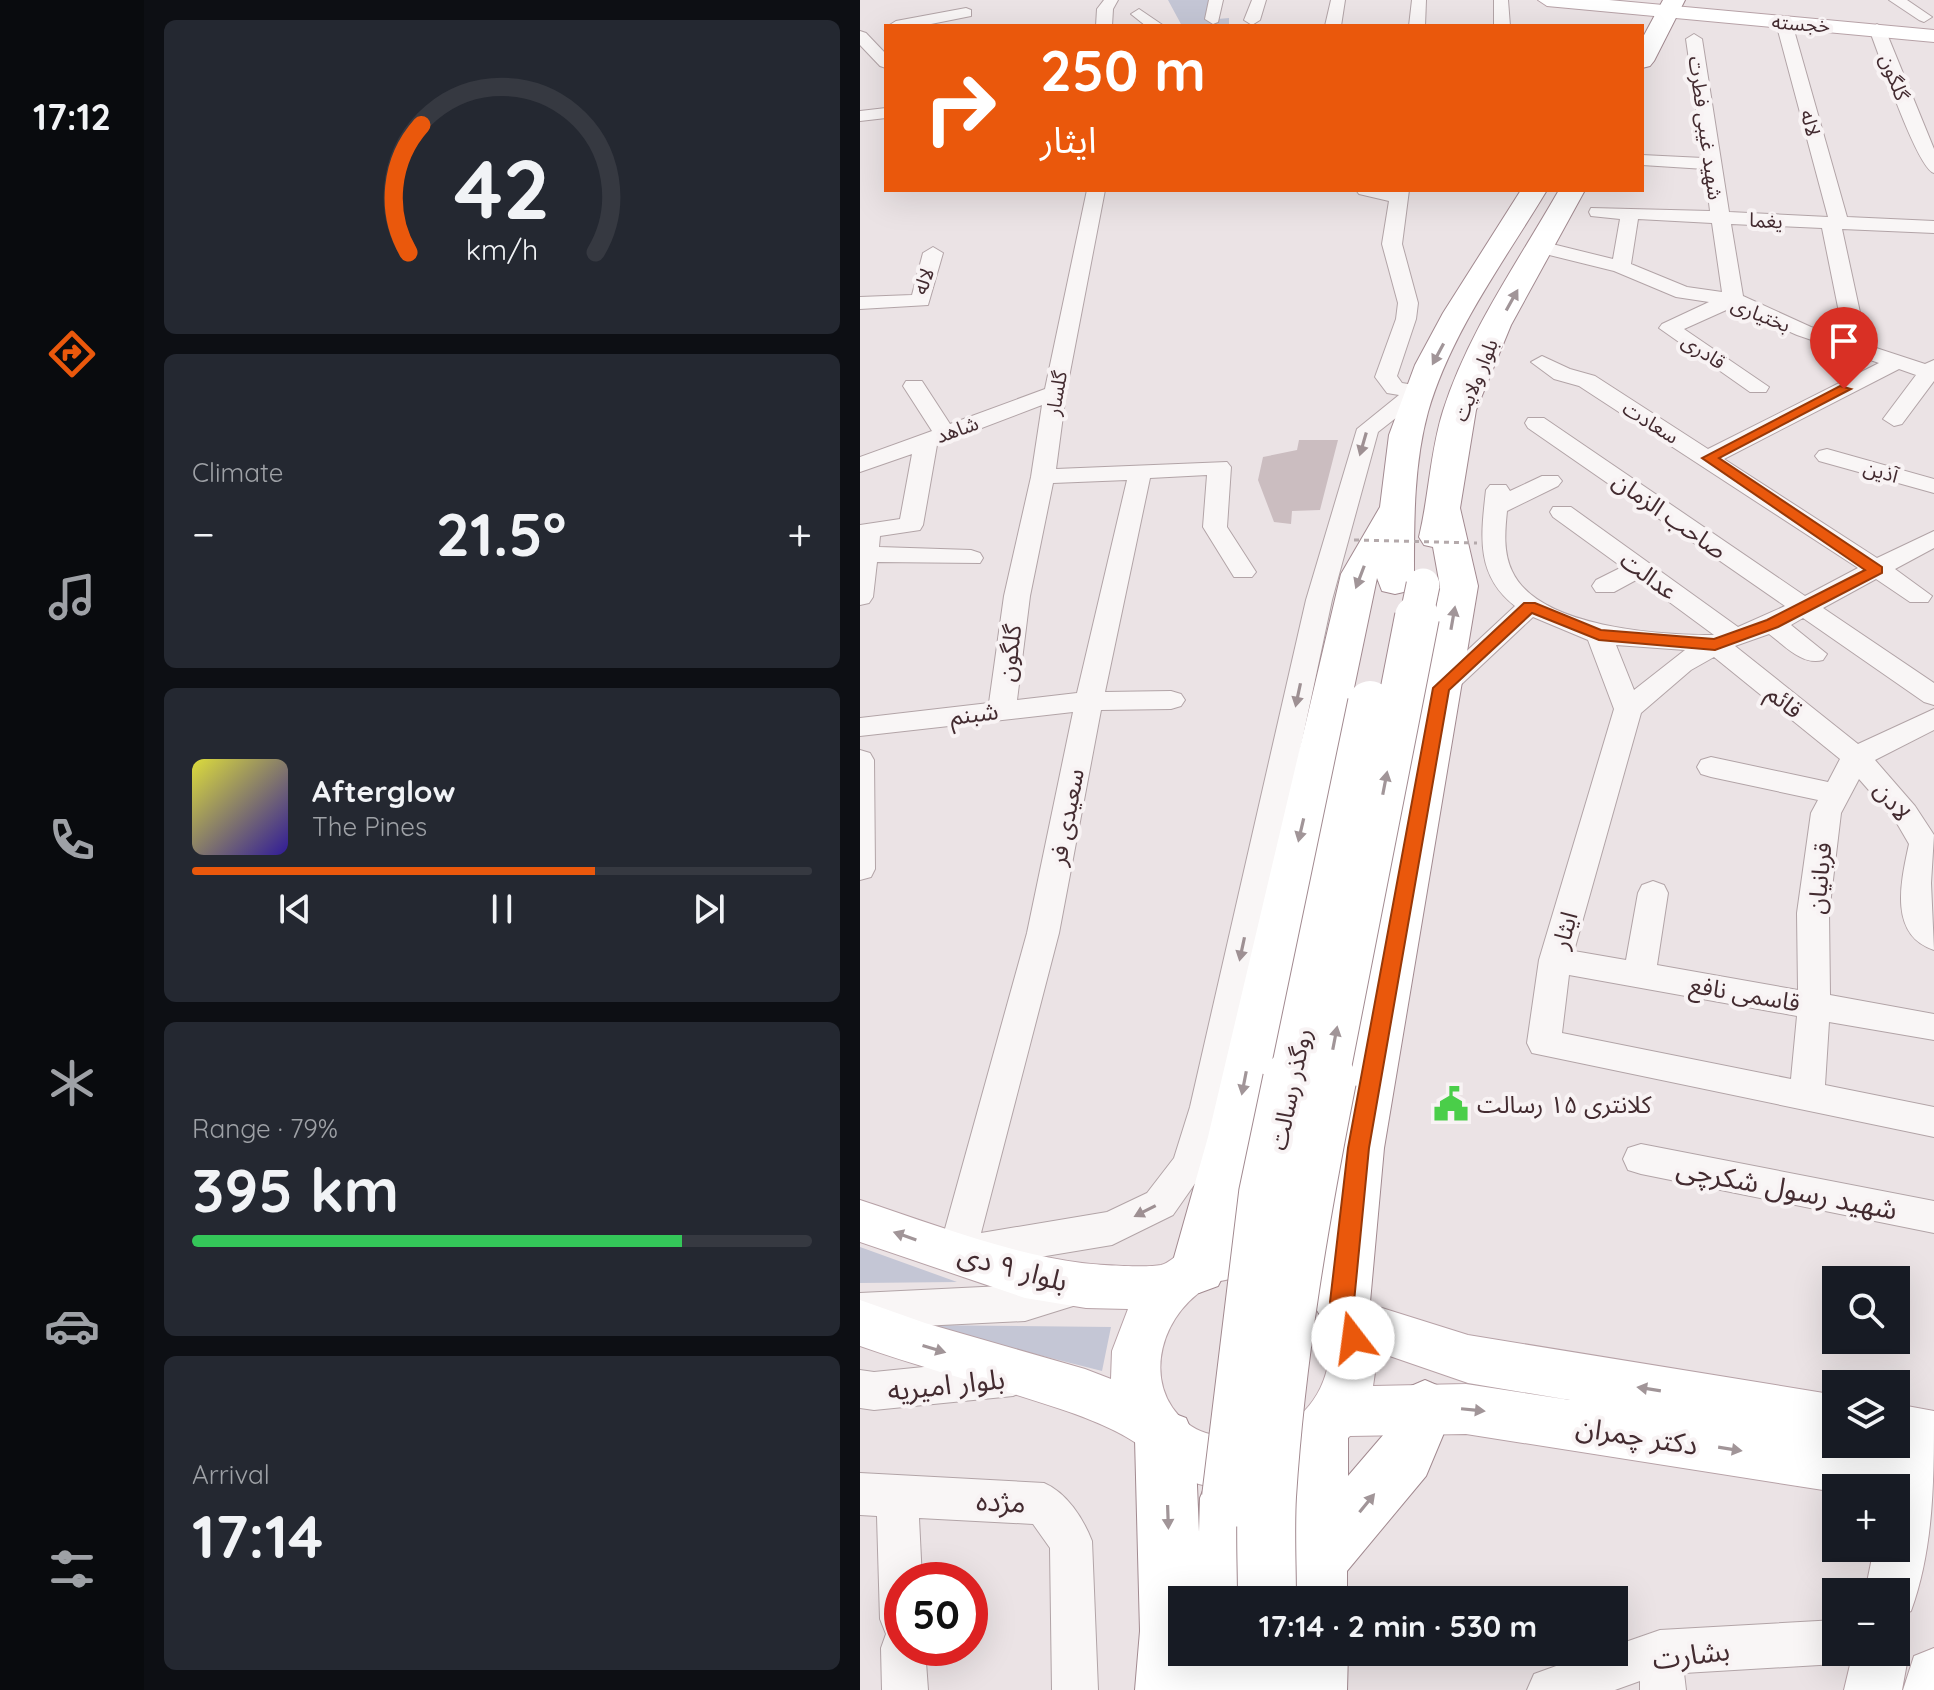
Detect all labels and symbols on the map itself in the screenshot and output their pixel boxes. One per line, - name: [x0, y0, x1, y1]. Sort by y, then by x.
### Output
- street label: خجسته: [1771, 8, 1831, 38]
- street label: گلگون: [1875, 50, 1915, 104]
- street label: شهید غیبی فطرت: [1684, 55, 1728, 201]
- street label: لاله: [1795, 107, 1827, 139]
- street label: یغما: [1748, 207, 1784, 233]
- street label: لاله: [907, 264, 939, 298]
- one-way arrow: [1505, 288, 1518, 311]
- street label: بختیاری: [1728, 291, 1794, 337]
- pin: [1810, 307, 1878, 389]
- street label: قادری: [1678, 328, 1730, 374]
- street label: بلوار ولایت: [1447, 335, 1503, 425]
- one-way arrow: [1431, 343, 1445, 365]
- street label: گلسار: [1040, 368, 1072, 418]
- street label: سعادت: [1618, 395, 1684, 449]
- street label: شاهد: [932, 410, 982, 448]
- one-way arrow: [1356, 432, 1369, 456]
- street label: آذین: [1861, 454, 1902, 488]
- street label: صاحب الزمان: [1607, 465, 1733, 565]
- street label: عدالت: [1615, 544, 1683, 606]
- one-way arrow: [1353, 565, 1366, 589]
- one-way arrow: [1448, 605, 1460, 630]
- street label: گلگون: [991, 622, 1027, 683]
- street label: قائم: [1759, 677, 1809, 727]
- one-way arrow: [1291, 683, 1304, 708]
- street label: شبنم: [948, 695, 1000, 734]
- street label: سعیدی فر: [1042, 766, 1090, 869]
- one-way arrow: [1379, 770, 1392, 795]
- street label: لادن: [1868, 775, 1918, 827]
- one-way arrow: [1294, 817, 1307, 842]
- street label: قربانیان: [1800, 841, 1838, 915]
- street label: ایثار: [1544, 908, 1584, 953]
- one-way arrow: [1235, 937, 1248, 962]
- street label: قاسمی نافع: [1687, 969, 1803, 1020]
- street label: روگذر رسالت: [1262, 1025, 1318, 1153]
- one-way arrow: [1329, 1025, 1342, 1050]
- one-way arrow: [1237, 1071, 1250, 1096]
- public building icon: کلانتری ۱۵ رسالت: [1432, 1085, 1470, 1123]
- place label: کلانتری ۱۵ رسالت: [1477, 1089, 1652, 1119]
- street label: شهید رسول شکرچی: [1673, 1149, 1900, 1228]
- one-way arrow: [1134, 1205, 1157, 1218]
- one-way arrow: [892, 1229, 916, 1241]
- street label: بلوار ۹ دی: [954, 1236, 1072, 1298]
- position arrow: [1311, 1296, 1395, 1380]
- one-way arrow: [922, 1343, 946, 1355]
- street label: بلوار امیریه: [886, 1360, 1006, 1408]
- one-way arrow: [1636, 1382, 1661, 1394]
- one-way arrow: [1461, 1404, 1486, 1417]
- street label: دکتر چمران: [1573, 1408, 1700, 1463]
- one-way arrow: [1718, 1444, 1743, 1456]
- street label: مژده: [975, 1482, 1027, 1520]
- one-way arrow: [1358, 1493, 1375, 1513]
- one-way arrow: [1161, 1505, 1174, 1530]
- speed limit sign: 50: [884, 1562, 988, 1666]
- street label: بشارت: [1650, 1632, 1732, 1676]

